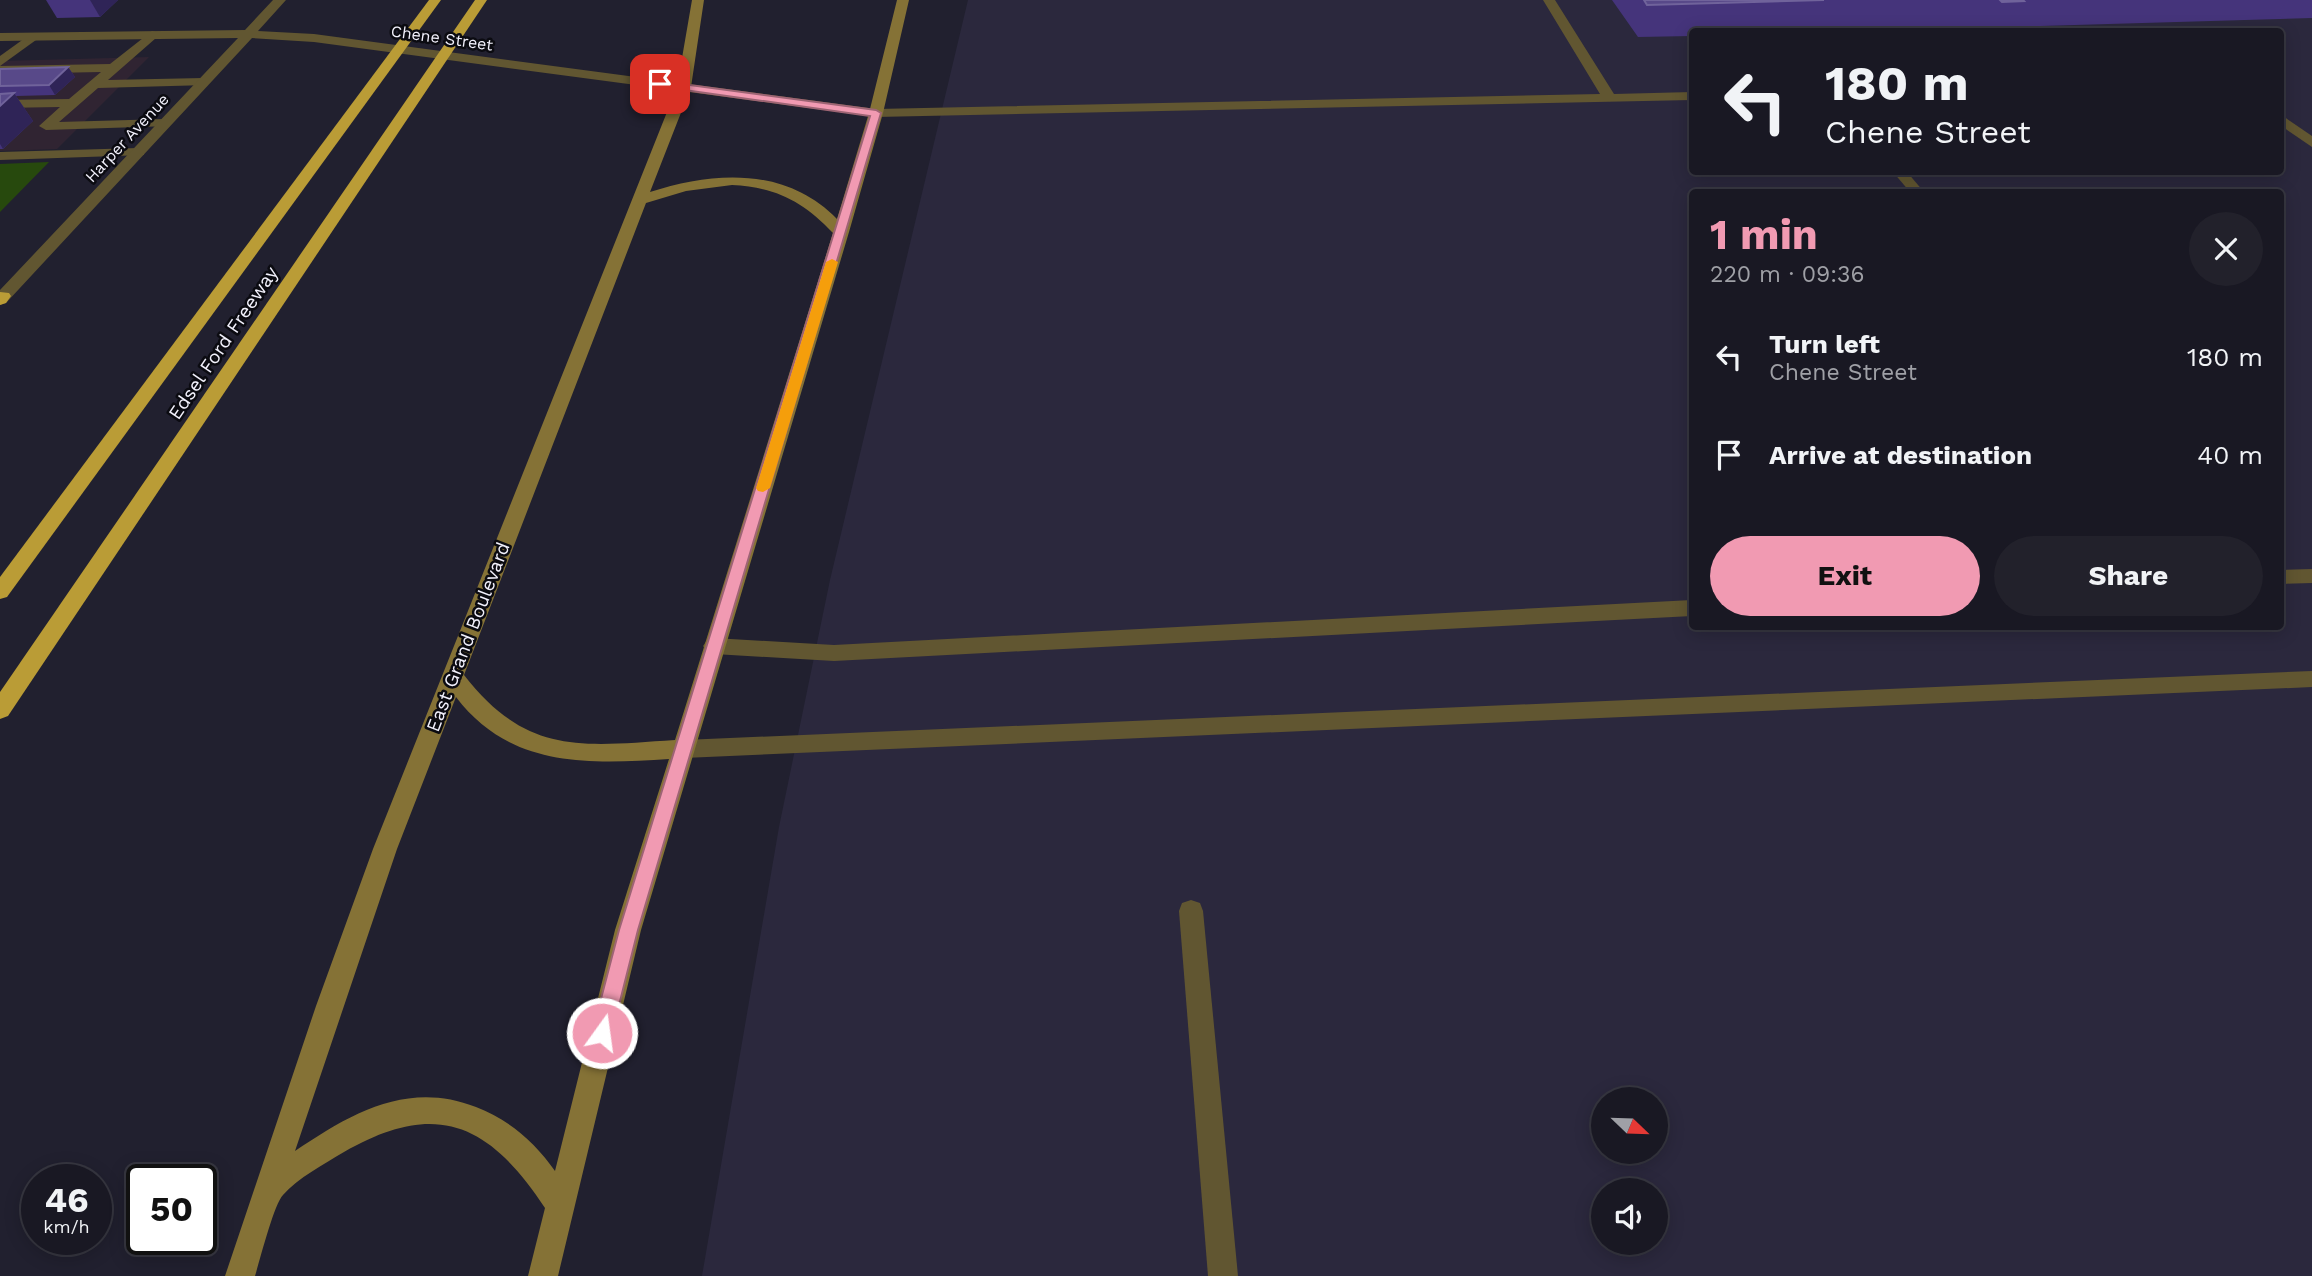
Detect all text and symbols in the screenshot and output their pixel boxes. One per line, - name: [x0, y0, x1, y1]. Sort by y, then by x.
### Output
- street label: Chene Street: [390, 21, 495, 55]
- pin: [630, 54, 690, 114]
- text: 180 m: [1825, 54, 1969, 112]
- icon: left: [1710, 56, 1801, 147]
- icon: arrive: [641, 65, 679, 103]
- street label: Harper Avenue: [81, 90, 173, 186]
- text: Chene Street: [1825, 113, 2031, 151]
- text: 1 min: [1710, 210, 1818, 259]
- button: close: [2189, 212, 2263, 286]
- text: 220 m · 09:36: [1710, 261, 1864, 288]
- street label: Edsel Ford Freeway: [163, 262, 283, 424]
- text: Turn left: [1769, 329, 1880, 359]
- icon: left: [1710, 338, 1748, 376]
- text: 180 m: [2187, 342, 2263, 372]
- text: Chene Street: [1769, 359, 1917, 386]
- icon: arrive: [1710, 436, 1748, 474]
- text: Arrive at destination: [1769, 440, 2032, 470]
- text: 40 m: [2197, 440, 2263, 470]
- button: Exit: [1710, 536, 1980, 616]
- button: Share: [1994, 536, 2263, 616]
- street label: East Grand Boulevard: [421, 539, 515, 735]
- position arrow: [565, 996, 639, 1070]
- north arrow: [1591, 1087, 1668, 1164]
- map controls: [1591, 1087, 1668, 1255]
- speed limit sign: 50: [126, 1164, 217, 1255]
- button: sound: [1591, 1178, 1668, 1255]
- text: 46: [44, 1179, 89, 1221]
- text: km/h: [43, 1216, 90, 1237]

